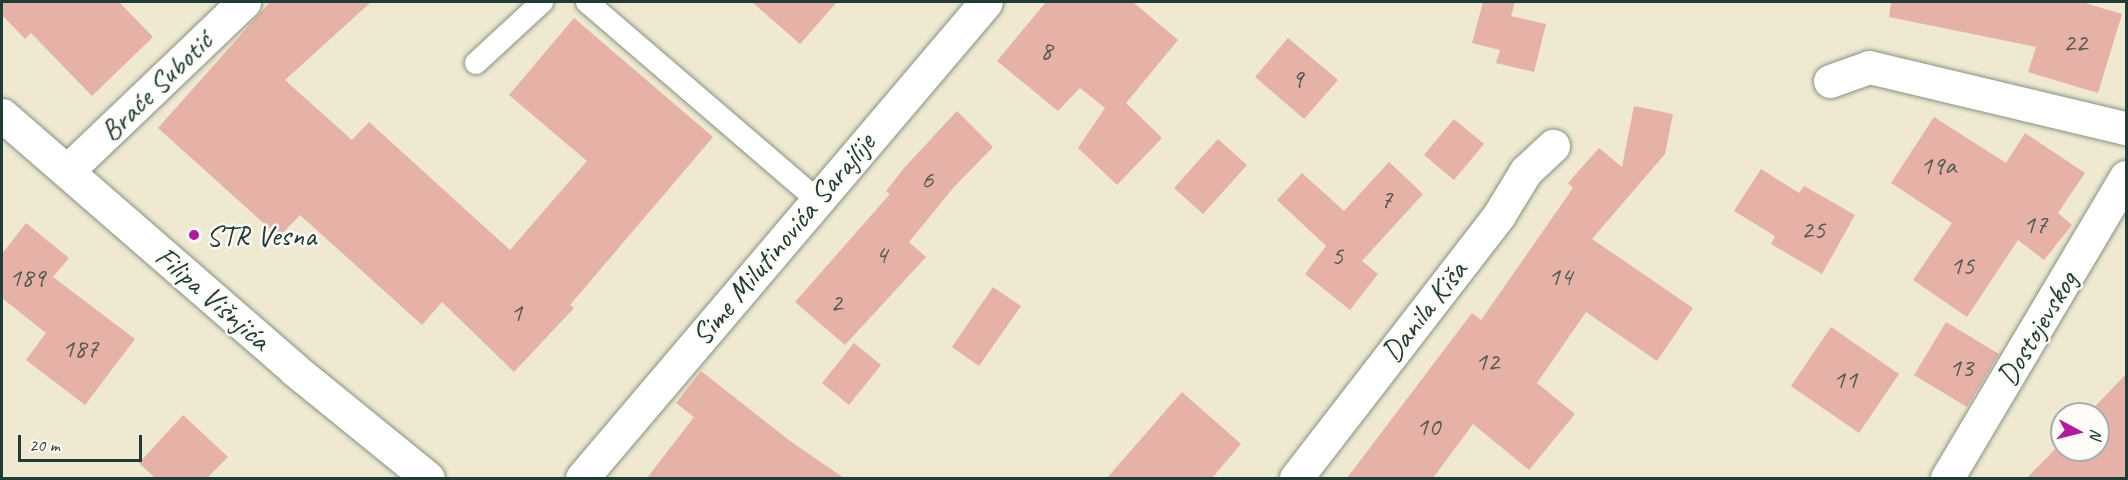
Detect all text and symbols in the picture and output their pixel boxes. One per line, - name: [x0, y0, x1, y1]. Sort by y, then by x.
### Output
- street label: Braće Subotić: [93, 24, 219, 148]
- house number: 22: [2063, 27, 2087, 59]
- house number: 8: [1040, 35, 1052, 67]
- house number: 9: [1291, 63, 1303, 95]
- street label: Sime Milutinovića Sarajlije: [683, 125, 883, 353]
- house number: 19a: [1920, 150, 1956, 182]
- house number: 6: [921, 164, 933, 196]
- house number: 7: [1380, 184, 1392, 216]
- house number: 17: [2023, 209, 2047, 241]
- house number: 25: [1801, 214, 1825, 246]
- place label: STR Vesna: [206, 217, 316, 253]
- marker: STR Vesna: [187, 228, 201, 242]
- street label: Filipa Višnjića: [148, 238, 278, 358]
- house number: 4: [875, 239, 887, 271]
- house number: 5: [1331, 240, 1343, 272]
- house number: 15: [1950, 250, 1974, 282]
- street label: Danila Kiša: [1373, 253, 1475, 369]
- house number: 14: [1548, 261, 1572, 293]
- house number: 189: [9, 262, 45, 294]
- street label: Dostojevskog: [1989, 264, 2085, 392]
- house number: 2: [830, 287, 842, 319]
- house number: 1: [510, 297, 522, 329]
- house number: 187: [62, 333, 98, 365]
- house number: 12: [1475, 346, 1499, 378]
- house number: 13: [1949, 352, 1973, 384]
- house number: 11: [1833, 364, 1857, 396]
- north arrow: [2050, 402, 2110, 462]
- house number: 10: [1416, 411, 1440, 443]
- scale bar: [21, 423, 146, 461]
- text: N: [2085, 428, 2106, 440]
- text: 20 m: [29, 434, 60, 456]

